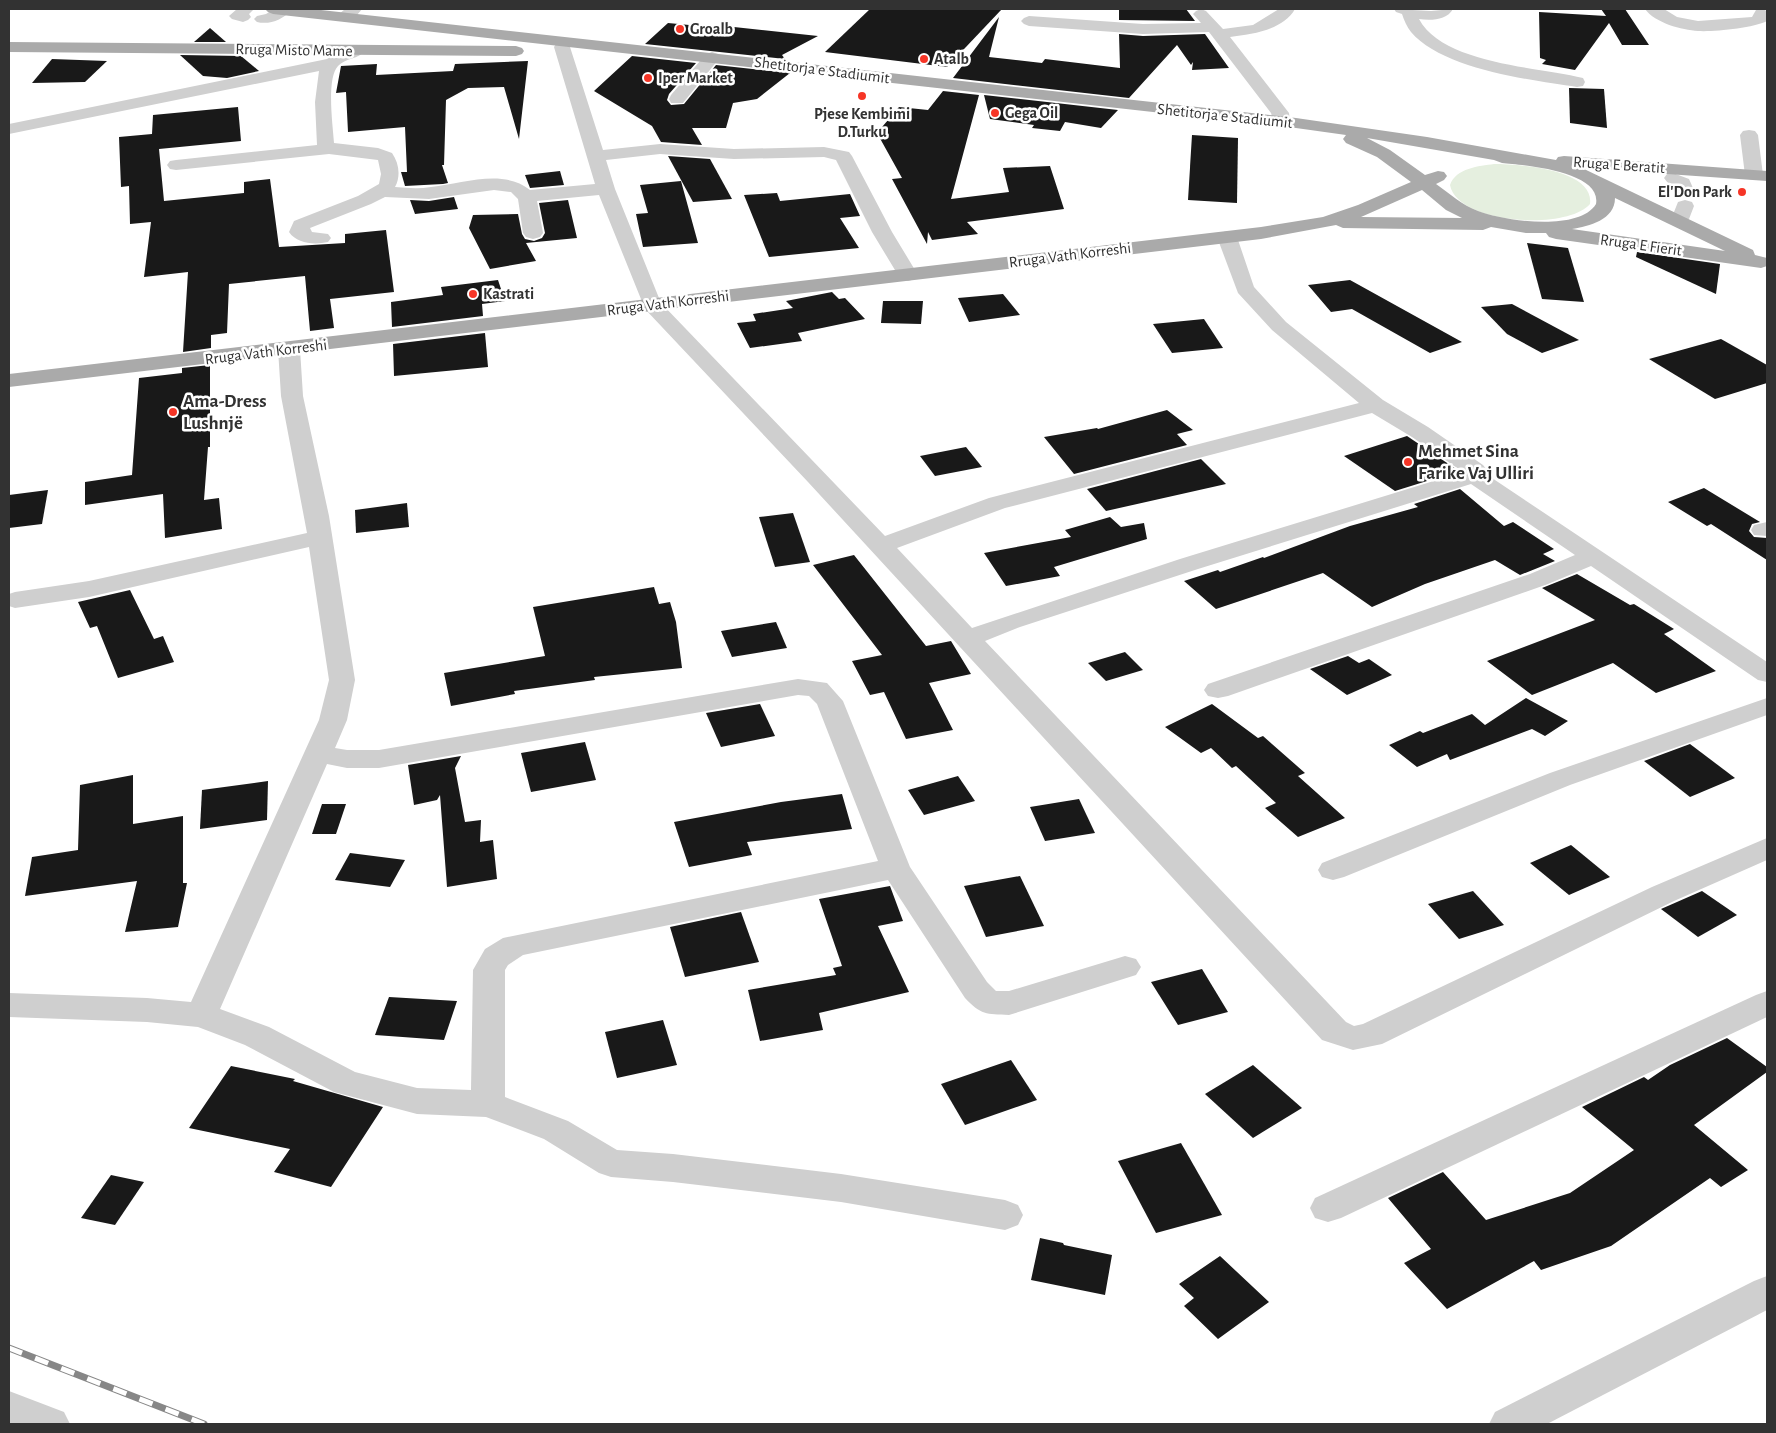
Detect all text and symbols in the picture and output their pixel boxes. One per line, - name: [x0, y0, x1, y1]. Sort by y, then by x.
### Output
- place label: Groalb: [690, 21, 733, 37]
- marker: Groalb: [674, 23, 686, 35]
- street label: Rruga Misto Mame: [235, 41, 353, 59]
- place label: Atalb: [934, 51, 969, 67]
- marker: Atalb: [918, 53, 930, 65]
- street label: Shetitorja e Stadiumit: [753, 54, 891, 87]
- place label: Iper Market: [658, 70, 733, 86]
- marker: Iper Market: [642, 72, 654, 84]
- marker: Pjese Kembimi D.Turku: [856, 90, 868, 102]
- street label: Shetitorja e Stadiumit: [1156, 101, 1294, 132]
- place label: Gega Oil: [1005, 105, 1058, 121]
- place label: Pjese Kembimi D.Turku: [814, 106, 910, 140]
- marker: Gega Oil: [989, 107, 1001, 119]
- street label: Rruga E Beratit: [1572, 154, 1666, 176]
- place label: El'Don Park: [1658, 184, 1732, 200]
- marker: El'Don Park: [1736, 186, 1748, 198]
- street label: Rruga E Fierit: [1599, 231, 1683, 259]
- street label: Rruga Vath Korreshi: [1008, 240, 1132, 270]
- place label: Kastrati: [483, 286, 534, 302]
- marker: Kastrati: [467, 288, 479, 300]
- street label: Rruga Vath Korreshi: [606, 288, 730, 318]
- street label: Rruga Vath Korreshi: [204, 337, 328, 367]
- place label: Ama-Dress Lushnjë: [183, 392, 267, 433]
- marker: Ama-Dress Lushnjë: [167, 406, 179, 418]
- place label: Mehmet Sina Farike Vaj Ulliri: [1418, 442, 1534, 483]
- marker: Mehmet Sina Farike Vaj Ulliri: [1402, 456, 1414, 468]

